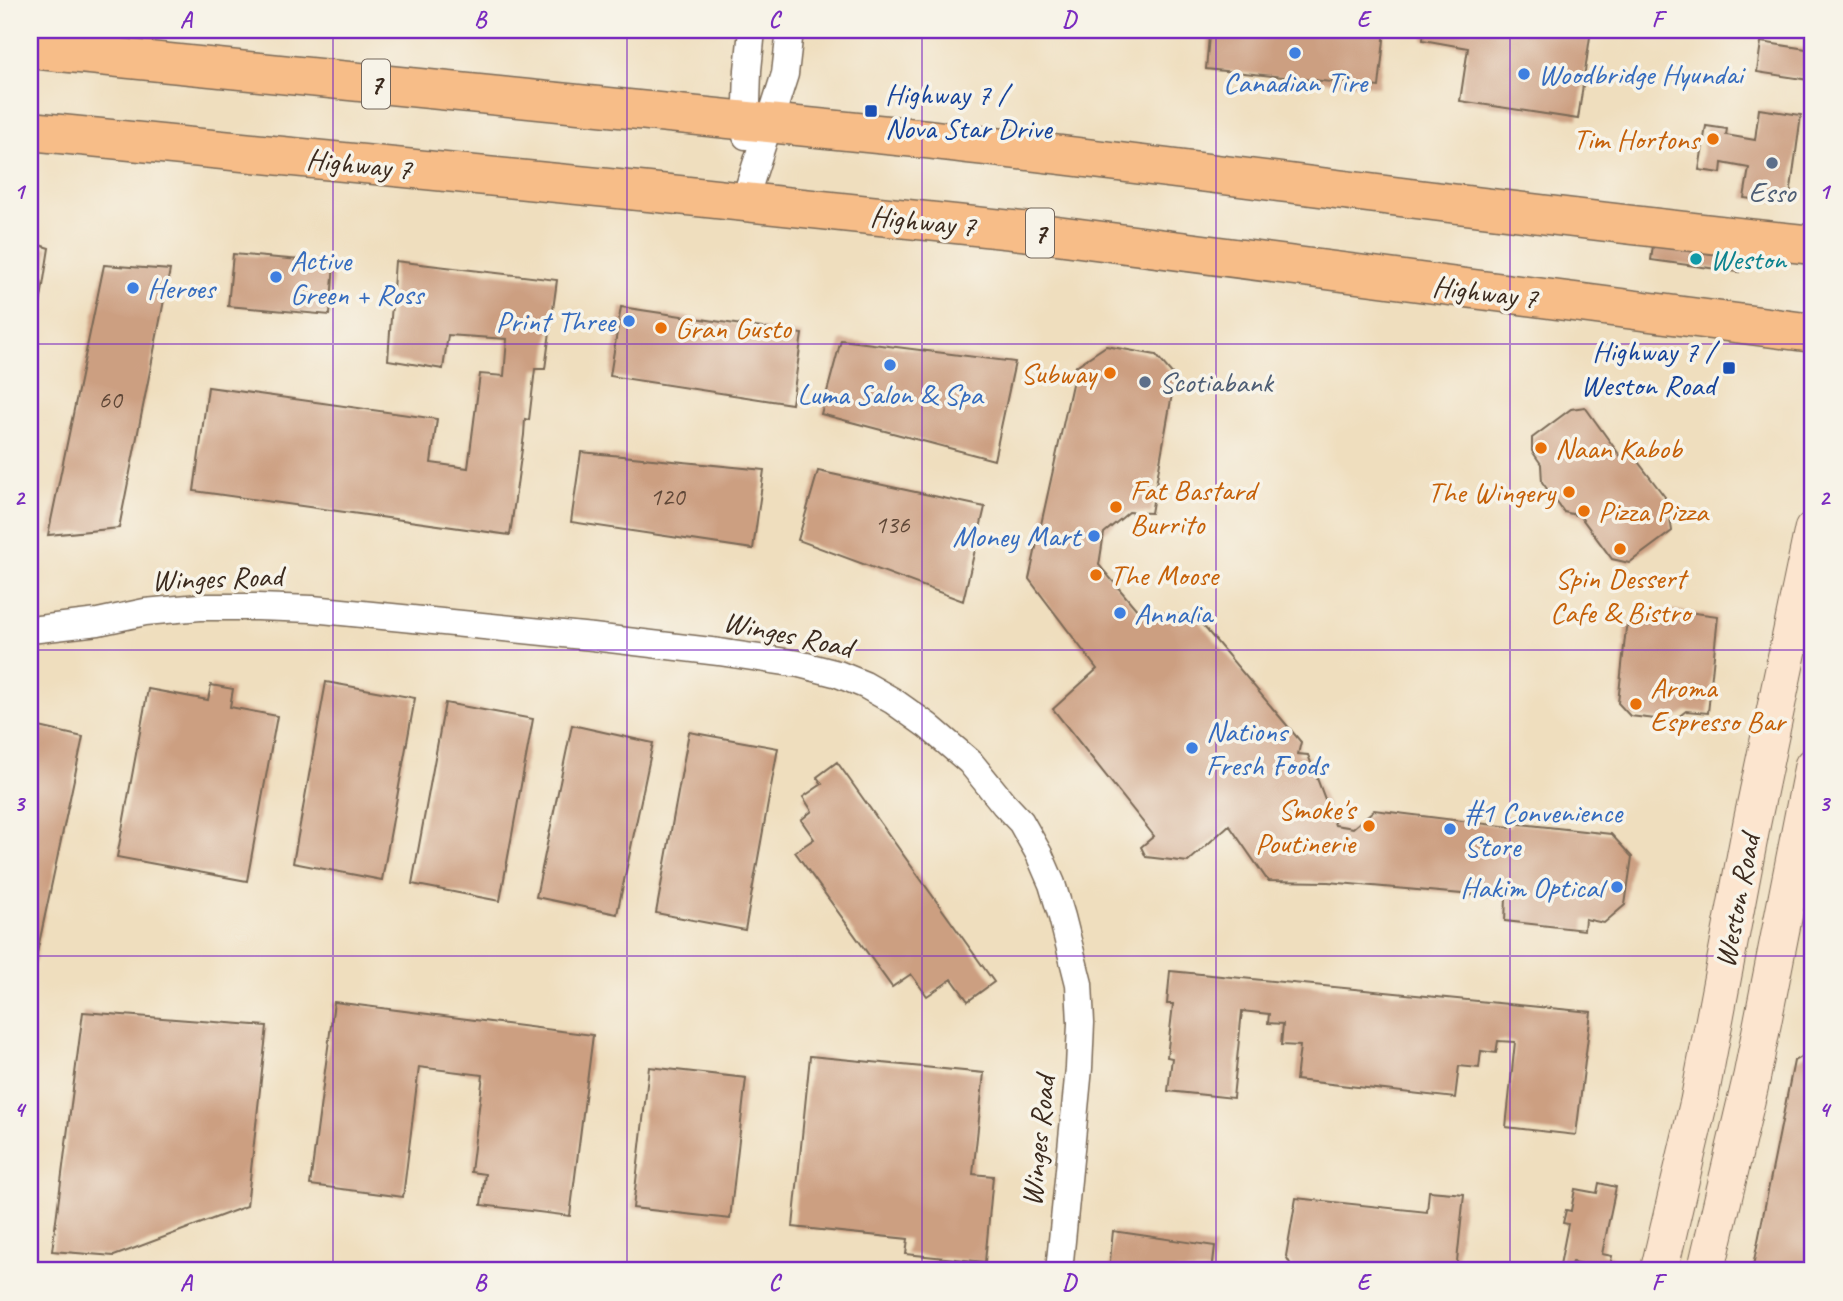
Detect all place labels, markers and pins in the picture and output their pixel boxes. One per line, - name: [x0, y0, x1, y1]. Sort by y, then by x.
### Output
- marker: Canadian Tire: [1287, 45, 1303, 61]
- place label: Woodbridge Hyundai: [1538, 55, 1746, 93]
- place label: Canadian Tire: [1223, 63, 1369, 101]
- marker: Woodbridge Hyundai: [1516, 66, 1532, 82]
- place label: Highway 7 / Nova Star Drive: [885, 75, 1054, 147]
- marker: Highway 7 / Nova Star Drive: [863, 103, 879, 119]
- place label: Tim Hortons: [1573, 120, 1702, 158]
- marker: Tim Hortons: [1705, 131, 1721, 147]
- marker: Esso: [1764, 155, 1780, 171]
- place label: Esso: [1749, 173, 1797, 211]
- place label: Weston: [1710, 240, 1787, 278]
- place label: Active Green + Ross: [290, 241, 426, 313]
- marker: Weston: [1688, 251, 1704, 267]
- place label: Heroes: [147, 269, 218, 307]
- marker: Active Green + Ross: [268, 269, 284, 285]
- marker: Heroes: [125, 280, 141, 296]
- place label: Print Three: [496, 302, 617, 340]
- place label: Gran Gusto: [675, 309, 792, 347]
- marker: Print Three: [621, 313, 637, 329]
- marker: Gran Gusto: [653, 320, 669, 336]
- place label: Highway 7 / Weston Road: [1581, 332, 1721, 404]
- place label: Subway: [1020, 354, 1099, 392]
- marker: Luma Salon & Spa: [882, 357, 898, 373]
- marker: Highway 7 / Weston Road: [1721, 360, 1737, 376]
- place label: Scotiabank: [1159, 363, 1275, 401]
- marker: Subway: [1102, 365, 1118, 381]
- marker: Scotiabank: [1137, 374, 1153, 390]
- place label: Luma Salon & Spa: [797, 375, 985, 413]
- place label: Naan Kabob: [1555, 429, 1684, 467]
- marker: Naan Kabob: [1533, 440, 1549, 456]
- place label: Fat Bastard Burrito: [1130, 471, 1260, 543]
- place label: The Wingery: [1428, 473, 1557, 511]
- marker: The Wingery: [1561, 484, 1577, 500]
- place label: Pizza Pizza: [1598, 492, 1710, 530]
- marker: Fat Bastard Burrito: [1108, 499, 1124, 515]
- marker: Pizza Pizza: [1576, 503, 1592, 519]
- place label: Money Mart: [952, 517, 1083, 555]
- marker: Money Mart: [1086, 528, 1102, 544]
- marker: Spin Dessert Cafe & Bistro: [1612, 541, 1628, 557]
- place label: The Moose: [1110, 556, 1220, 594]
- place label: Spin Dessert Cafe & Bistro: [1550, 559, 1694, 631]
- marker: The Moose: [1088, 567, 1104, 583]
- place label: Annalia: [1134, 594, 1215, 632]
- marker: Annalia: [1112, 605, 1128, 621]
- place label: Aroma Espresso Bar: [1650, 668, 1787, 740]
- marker: Aroma Espresso Bar: [1628, 696, 1644, 712]
- place label: Nations Fresh Foods: [1206, 712, 1330, 784]
- marker: Nations Fresh Foods: [1184, 740, 1200, 756]
- place label: Smoke's Poutinerie: [1255, 790, 1358, 862]
- place label: #1 Convenience Store: [1464, 793, 1624, 865]
- marker: Smoke's Poutinerie: [1361, 818, 1377, 834]
- marker: #1 Convenience Store: [1442, 821, 1458, 837]
- place label: Hakim Optical: [1460, 868, 1608, 906]
- marker: Hakim Optical: [1609, 879, 1625, 895]

